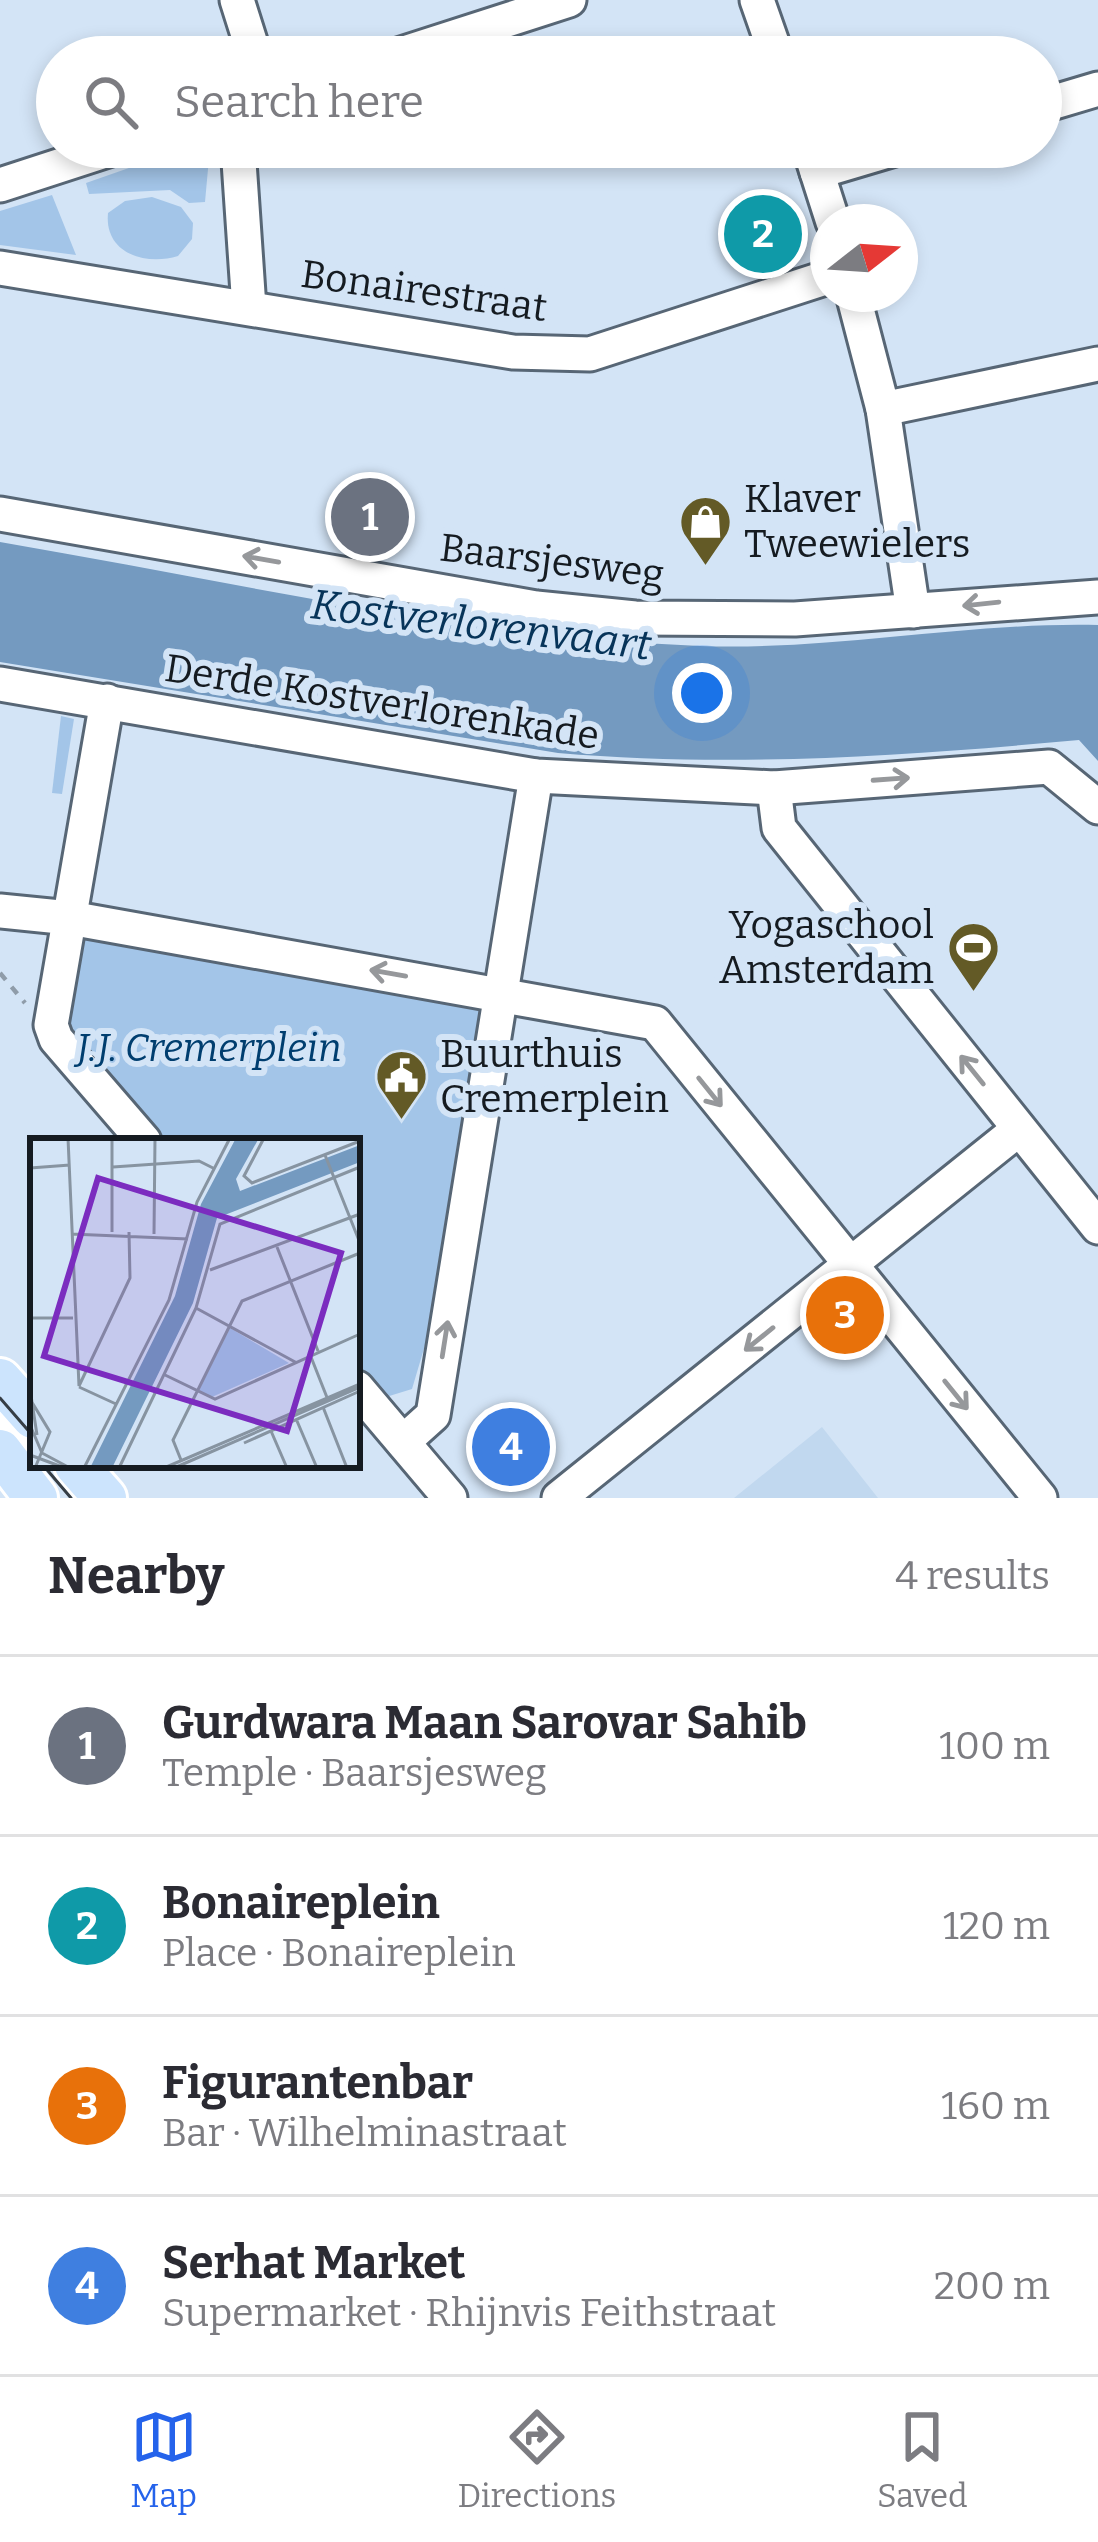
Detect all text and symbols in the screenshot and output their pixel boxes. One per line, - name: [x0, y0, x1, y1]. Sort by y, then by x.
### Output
- search box: [36, 36, 1062, 168]
- icon: search: [78, 69, 144, 135]
- text: Search here: [174, 75, 424, 129]
- pin: 2: [724, 189, 802, 279]
- north arrow: [810, 204, 918, 312]
- street label: Bonairestraat: [298, 251, 550, 331]
- pin: 1: [331, 472, 409, 562]
- place label: Klaver Tweewielers: [744, 476, 970, 567]
- shop icon: Klaver Tweewielers: [677, 493, 733, 567]
- street label: Baarsjesweg: [437, 524, 667, 598]
- one-way arrow: [242, 547, 281, 570]
- water label: Kostverlorenvaart: [308, 579, 655, 671]
- one-way arrow: [963, 593, 1002, 616]
- street label: Derde Kostverlorenkade: [162, 645, 602, 759]
- your location: [672, 663, 732, 723]
- one-way arrow: [871, 768, 910, 791]
- place label: Yogaschool Amsterdam: [719, 902, 934, 993]
- sports icon: Yogaschool Amsterdam: [945, 919, 1001, 993]
- one-way arrow: [369, 961, 408, 984]
- park label: J.J. Cremerplein: [73, 1025, 342, 1071]
- place label: Buurthuis Cremerplein: [440, 1031, 669, 1122]
- public building icon: Buurthuis Cremerplein: [373, 1048, 429, 1122]
- one-way arrow: [959, 1055, 986, 1086]
- one-way arrow: [696, 1075, 723, 1107]
- inset map: [30, 1138, 360, 1468]
- pin: 3: [806, 1270, 884, 1360]
- one-way arrow: [435, 1320, 458, 1359]
- one-way arrow: [744, 1324, 775, 1352]
- one-way arrow: [941, 1379, 969, 1410]
- pin: 4: [472, 1402, 550, 1492]
- text: Nearby: [48, 1545, 224, 1607]
- text: 4 results: [895, 1553, 1050, 1599]
- text: Gurdwara Maan Sarovar Sahib: [162, 1696, 807, 1750]
- text: 1: [79, 1723, 95, 1769]
- text: 100 m: [939, 1723, 1050, 1769]
- text: Temple · Baarsjesweg: [162, 1750, 547, 1796]
- text: Bonaireplein: [162, 1876, 440, 1930]
- text: 2: [76, 1903, 98, 1949]
- text: 120 m: [943, 1903, 1050, 1949]
- text: Place · Bonaireplein: [162, 1930, 516, 1976]
- text: Figurantenbar: [162, 2056, 473, 2110]
- text: 3: [76, 2083, 98, 2129]
- text: 160 m: [941, 2083, 1050, 2129]
- text: Bar · Wilhelminastraat: [162, 2110, 567, 2156]
- text: Serhat Market: [162, 2236, 466, 2290]
- text: 4: [75, 2263, 99, 2309]
- text: 200 m: [934, 2263, 1050, 2309]
- text: Supermarket · Rhijnvis Feithstraat: [162, 2290, 776, 2336]
- tab: Map: [130, 2404, 197, 2516]
- tab: Directions: [458, 2404, 616, 2516]
- tab: Saved: [877, 2404, 968, 2516]

